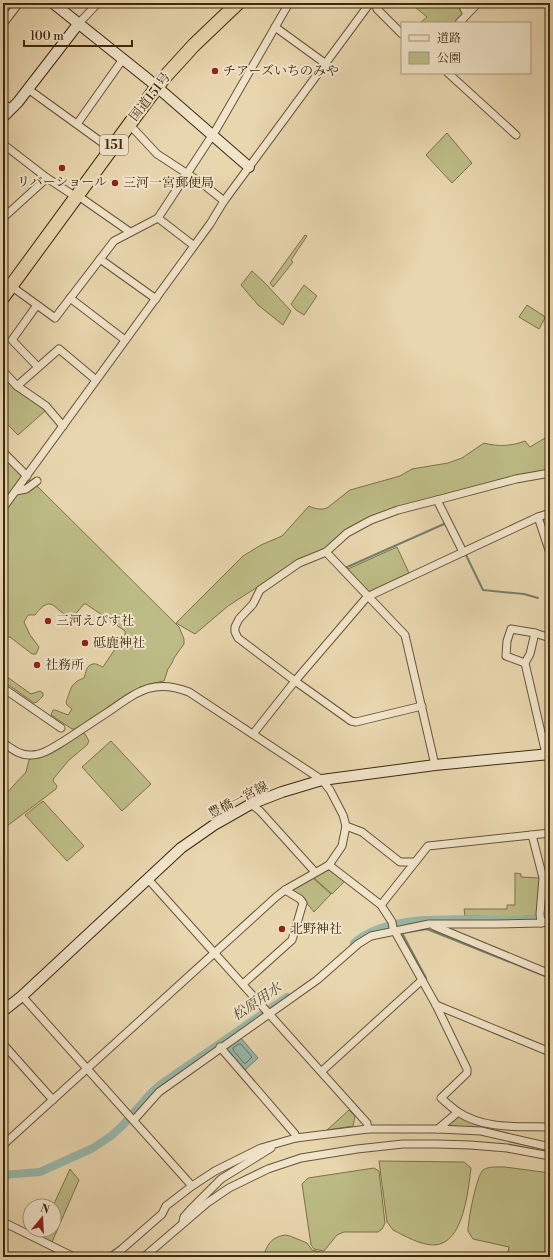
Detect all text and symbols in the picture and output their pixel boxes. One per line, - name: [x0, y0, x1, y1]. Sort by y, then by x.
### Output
- scale bar: [24, 22, 132, 48]
- legend: [401, 22, 531, 74]
- text: 100 m: [30, 29, 64, 44]
- text: 道路: [437, 31, 461, 46]
- text: 公園: [437, 51, 461, 66]
- place label: チアーズいちのみや: [223, 63, 339, 79]
- marker: チアーズいちのみや: [210, 66, 220, 76]
- street label: 国道151号: [126, 69, 174, 125]
- road number: 151: [100, 135, 128, 155]
- marker: リバーショール: [57, 163, 67, 173]
- place label: リバーショール: [17, 174, 107, 190]
- place label: 三河一宮郵便局: [123, 175, 214, 191]
- marker: 三河一宮郵便局: [110, 178, 120, 188]
- place label: 三河えびす社: [56, 613, 134, 629]
- marker: 三河えびす社: [43, 616, 53, 626]
- place label: 砥鹿神社: [93, 635, 145, 651]
- marker: 砥鹿神社: [80, 638, 90, 648]
- place label: 社務所: [45, 657, 84, 673]
- marker: 社務所: [32, 660, 42, 670]
- street label: 豊橋一宮線: [205, 778, 271, 822]
- place label: 北野神社: [290, 921, 342, 937]
- marker: 北野神社: [277, 924, 287, 934]
- water label: 松原用水: [229, 978, 287, 1025]
- north arrow: [22, 1198, 62, 1238]
- text: N: [38, 1201, 51, 1218]

